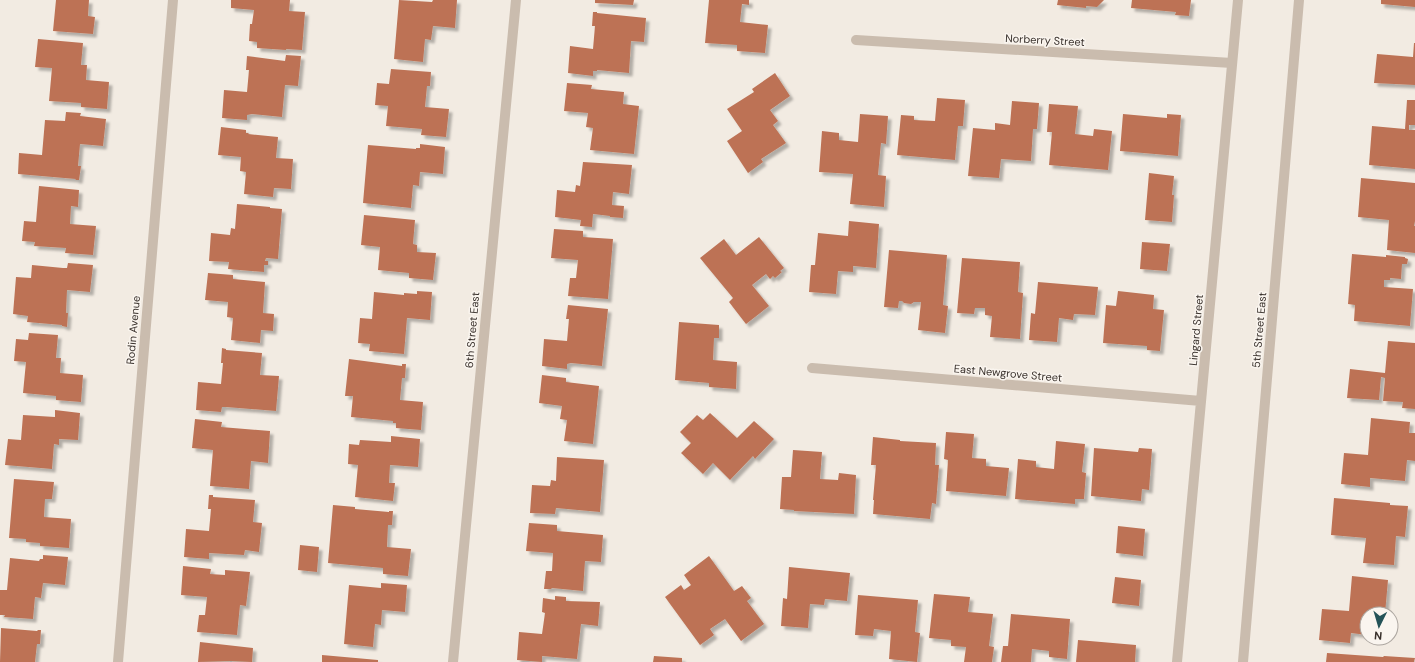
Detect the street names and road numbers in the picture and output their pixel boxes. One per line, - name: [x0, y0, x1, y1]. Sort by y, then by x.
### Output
- street label: Norberry Street: [1005, 31, 1085, 49]
- street label: 6th Street East: [462, 291, 482, 369]
- street label: 5th Street East: [1249, 291, 1269, 369]
- street label: Lingard Street: [1186, 294, 1206, 366]
- street label: Rodin Avenue: [123, 295, 143, 365]
- street label: East Newgrove Street: [953, 361, 1063, 385]

